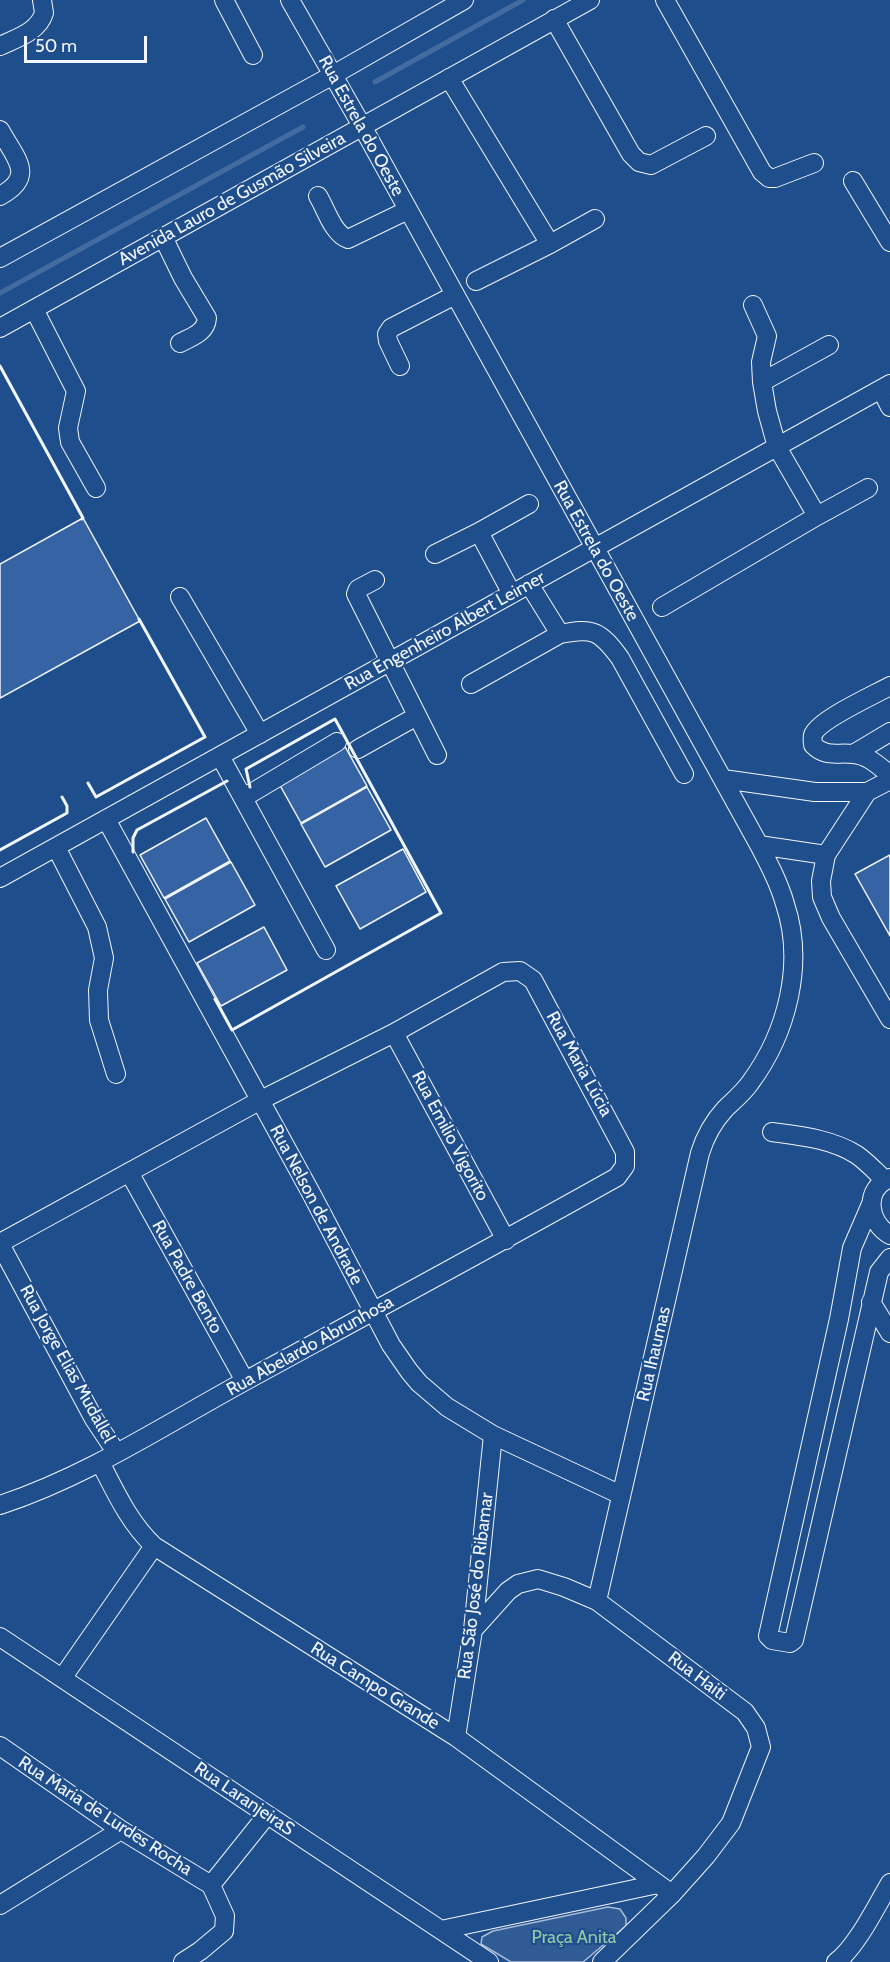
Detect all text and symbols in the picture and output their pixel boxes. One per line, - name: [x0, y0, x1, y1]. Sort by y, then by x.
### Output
- scale bar: [27, 24, 150, 62]
- text: 50 m: [35, 35, 77, 57]
- street label: Rua Estrela do Oeste: [313, 52, 409, 200]
- street label: Avenida Lauro de Gusmão Silveira: [115, 127, 349, 271]
- street label: Rua Estrela do Oeste: [548, 477, 644, 625]
- street label: Rua Engenheiro Albert Leimer: [341, 567, 549, 695]
- street label: Rua Maria Lúcia: [541, 1008, 617, 1120]
- street label: Rua Emilio Vigorito: [407, 1067, 493, 1205]
- street label: Rua Nelson de Andrade: [265, 1121, 367, 1289]
- street label: Rua Padre Bento: [147, 1217, 227, 1337]
- street label: Rua Jorge Elias Mudallel: [15, 1281, 119, 1447]
- street label: Rua Abelardo Abrunhosa: [223, 1291, 397, 1401]
- street label: Rua Ihaumas: [633, 1304, 675, 1404]
- street label: Rua São José do Ribamar: [454, 1491, 498, 1681]
- street label: Rua Campo Grande: [307, 1638, 443, 1734]
- street label: Rua Haiti: [663, 1647, 731, 1705]
- street label: Rua Maria de Lurdes Rocha: [14, 1752, 196, 1880]
- street label: Rua LaranjeiraS: [190, 1758, 298, 1840]
- park label: Praça Anita: [532, 1927, 616, 1949]

